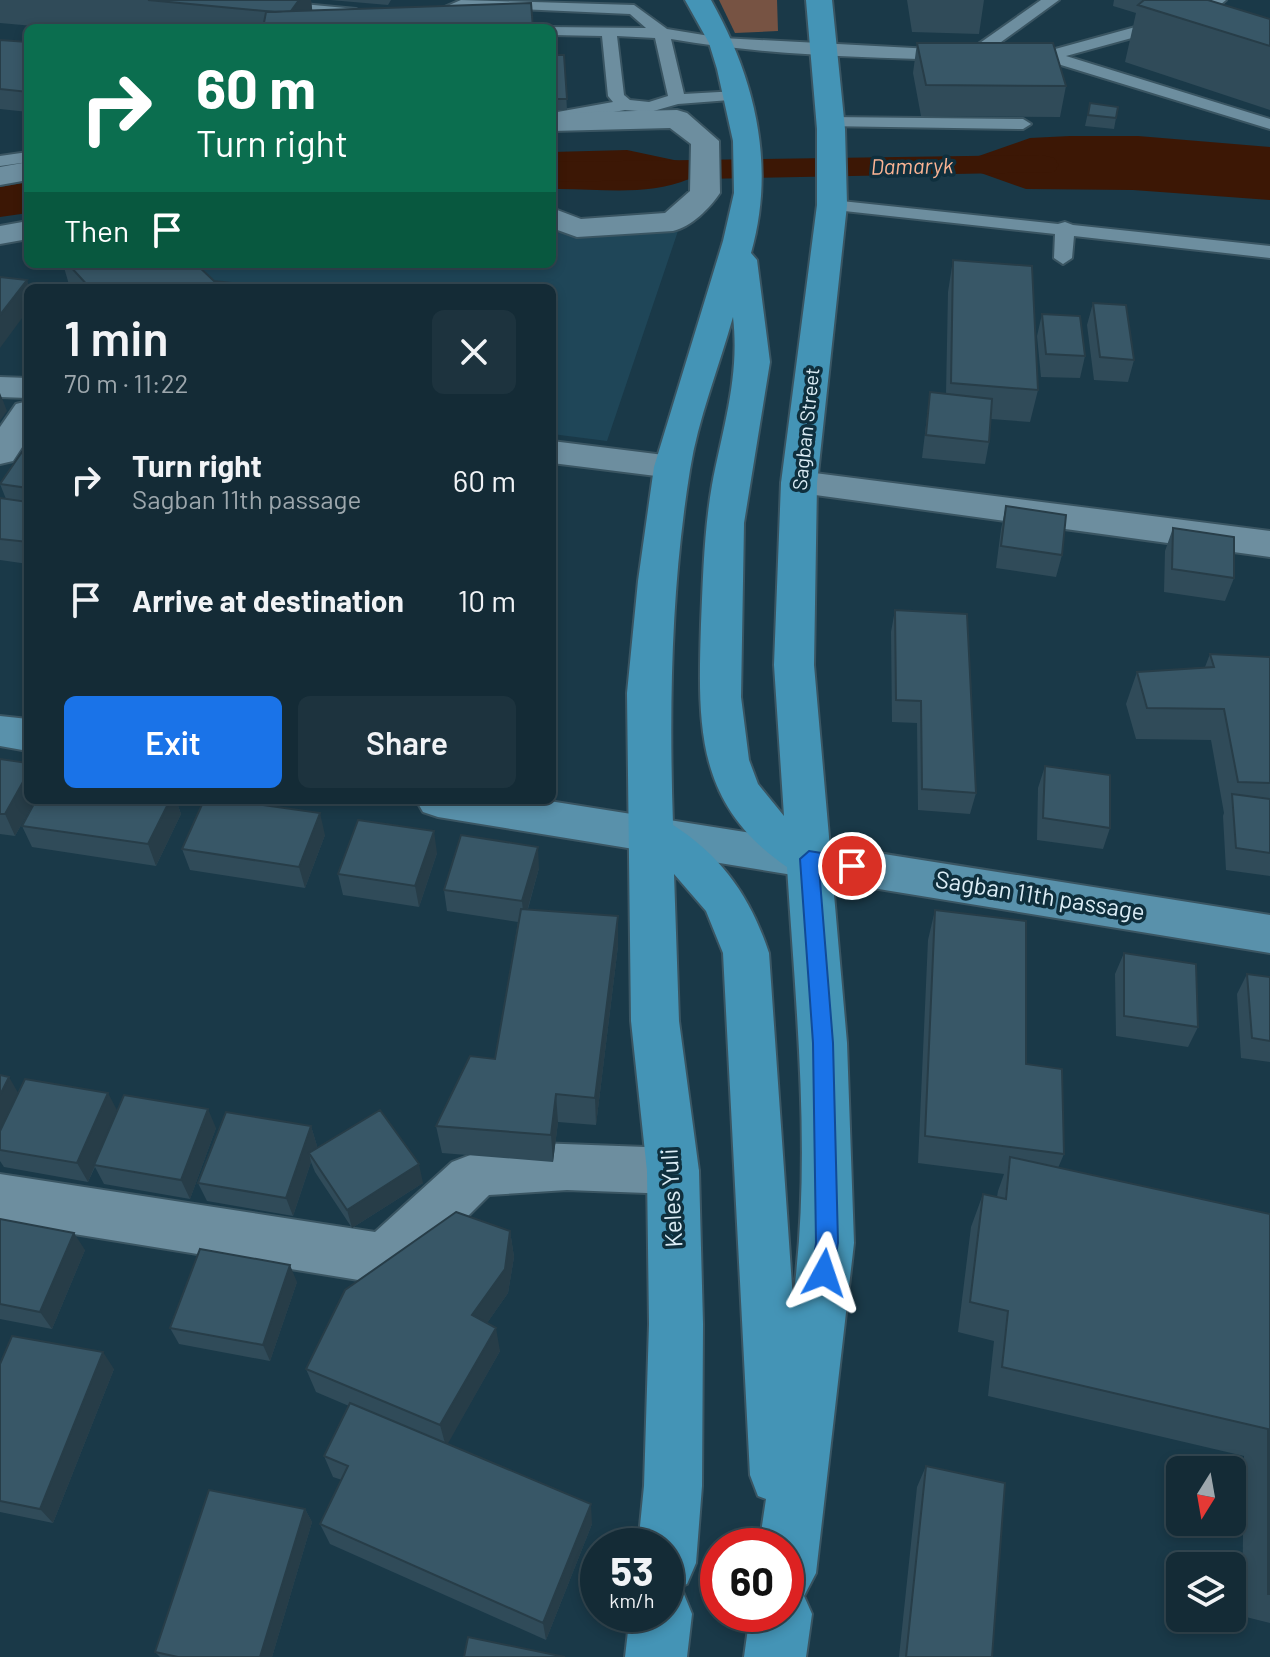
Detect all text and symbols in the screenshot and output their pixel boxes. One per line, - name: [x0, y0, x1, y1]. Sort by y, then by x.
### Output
- text: 60 m: [196, 53, 316, 120]
- icon: right: [64, 56, 168, 160]
- text: Turn right: [196, 121, 348, 164]
- water label: Damaryk: [870, 151, 954, 179]
- icon: arrive: [145, 208, 189, 252]
- text: Then: [64, 212, 129, 248]
- text: 1 min: [64, 308, 169, 366]
- button: close: [432, 310, 516, 394]
- street label: Sagban Street: [787, 366, 823, 491]
- text: 70 m · 11:22: [64, 367, 189, 398]
- text: Turn right: [132, 447, 262, 483]
- icon: right: [64, 458, 108, 502]
- text: 60 m: [453, 462, 516, 498]
- text: Sagban 11th passage: [132, 483, 361, 514]
- icon: arrive: [64, 578, 108, 622]
- text: Arrive at destination: [132, 582, 404, 618]
- text: 10 m: [458, 582, 516, 618]
- button: Exit: [64, 696, 282, 788]
- button: Share: [298, 696, 516, 788]
- pin: [818, 832, 886, 900]
- icon: arrive: [830, 844, 874, 888]
- street label: Sagban 11th passage: [933, 864, 1147, 925]
- street label: Keles Yuli: [653, 1148, 688, 1248]
- position arrow: [782, 1231, 866, 1315]
- north arrow: [1166, 1456, 1246, 1536]
- map controls: [1166, 1456, 1246, 1632]
- speed limit sign: 60: [700, 1528, 804, 1632]
- text: 53: [610, 1546, 654, 1594]
- button: layers: [1166, 1552, 1246, 1632]
- text: km/h: [609, 1588, 655, 1612]

